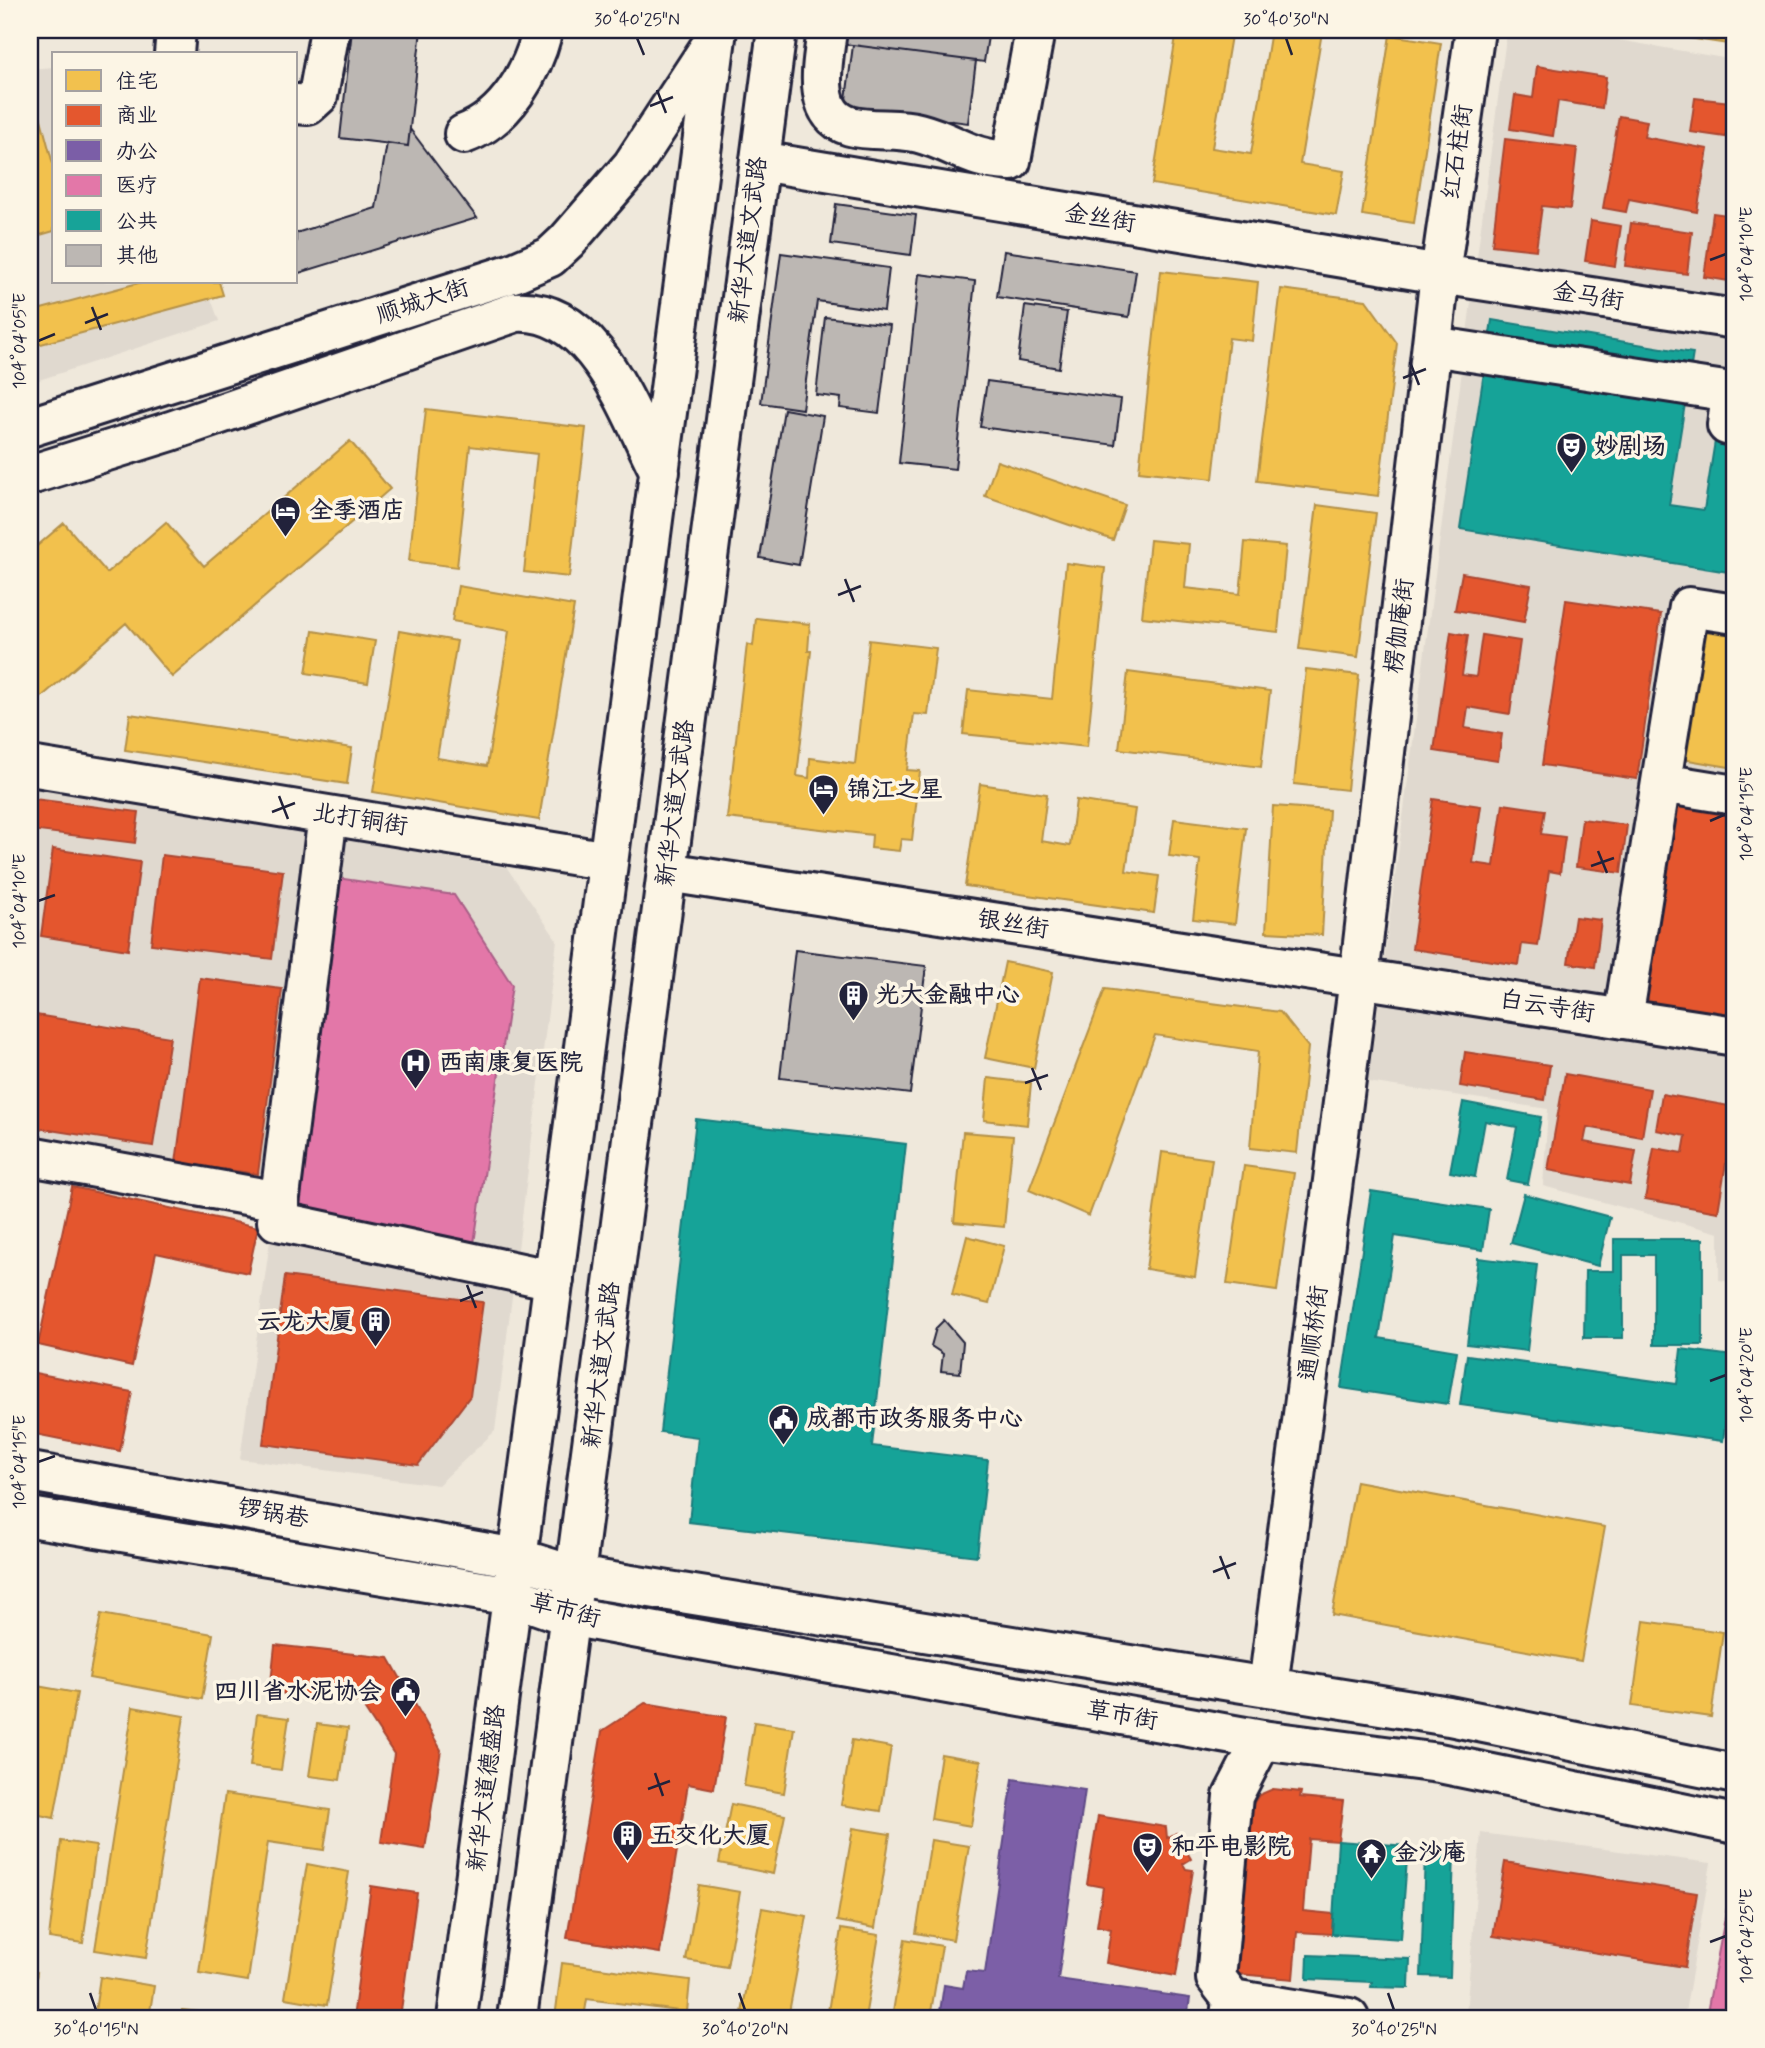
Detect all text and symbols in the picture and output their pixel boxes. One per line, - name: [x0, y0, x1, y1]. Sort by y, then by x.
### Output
- text: 30°40'25"N: [594, 8, 680, 32]
- text: 30°40'30"N: [1243, 8, 1329, 32]
- legend: [52, 52, 298, 284]
- text: 住宅: [116, 68, 158, 96]
- text: 商业: [116, 102, 158, 130]
- street label: 红石柱街: [1436, 102, 1480, 202]
- text: 办公: [116, 138, 158, 166]
- street label: 新华大道文武路: [723, 155, 775, 325]
- text: 医疗: [116, 172, 158, 200]
- street label: 金丝街: [1062, 198, 1138, 240]
- text: 104°04'10"E: [1735, 206, 1759, 302]
- text: 公共: [116, 208, 158, 236]
- text: 其他: [116, 242, 158, 270]
- street label: 顺城大街: [373, 272, 473, 332]
- street label: 金马街: [1550, 276, 1626, 318]
- text: 104°04'05"E: [8, 293, 32, 389]
- theatre icon: 妙剧场: [1554, 430, 1588, 474]
- place label: 妙剧场: [1594, 432, 1666, 463]
- hotel icon: 全季酒店: [269, 494, 303, 538]
- place label: 全季酒店: [309, 496, 405, 527]
- street label: 楞伽庵街: [1379, 576, 1421, 676]
- street label: 新华大道文武路: [650, 718, 702, 888]
- text: 104°04'15"E: [1735, 767, 1759, 861]
- hotel icon: 锦江之星: [807, 773, 841, 817]
- place label: 锦江之星: [847, 775, 943, 806]
- street label: 北打铜街: [310, 797, 410, 843]
- text: 104°04'10"E: [8, 853, 32, 949]
- street label: 银丝街: [975, 904, 1051, 946]
- building icon: 光大金融中心: [836, 978, 870, 1022]
- place label: 光大金融中心: [876, 980, 1020, 1011]
- street label: 白云寺街: [1497, 984, 1597, 1030]
- hospital icon: 西南康复医院: [399, 1046, 433, 1090]
- place label: 西南康复医院: [439, 1048, 583, 1079]
- street label: 新华大道文武路: [576, 1280, 628, 1450]
- street label: 通顺桥街: [1293, 1283, 1335, 1383]
- building icon: 云龙大厦: [359, 1305, 393, 1349]
- place label: 云龙大厦: [257, 1307, 353, 1338]
- text: 104°04'20"E: [1735, 1327, 1759, 1423]
- public building icon: 成都市政务服务中心: [767, 1402, 801, 1446]
- place label: 成都市政务服务中心: [807, 1404, 1023, 1435]
- text: 104°04'15"E: [8, 1415, 32, 1509]
- street label: 锣锅巷: [235, 1492, 311, 1536]
- street label: 草市街: [526, 1587, 604, 1635]
- public building icon: 四川省水泥协会: [388, 1675, 422, 1719]
- place label: 四川省水泥协会: [214, 1677, 382, 1708]
- street label: 草市街: [1084, 1694, 1160, 1738]
- street label: 新华大道德盛路: [461, 1703, 513, 1873]
- building icon: 五交化大厦: [610, 1819, 644, 1863]
- place label: 五交化大厦: [650, 1821, 770, 1852]
- theatre icon: 和平电影院: [1131, 1830, 1165, 1874]
- place label: 和平电影院: [1171, 1832, 1291, 1863]
- temple icon: 金沙庵: [1354, 1836, 1388, 1880]
- place label: 金沙庵: [1394, 1838, 1466, 1869]
- text: 104°04'25"E: [1735, 1888, 1759, 1984]
- text: 30°40'15"N: [53, 2018, 139, 2042]
- text: 30°40'20"N: [702, 2018, 788, 2042]
- text: 30°40'25"N: [1351, 2018, 1437, 2042]

